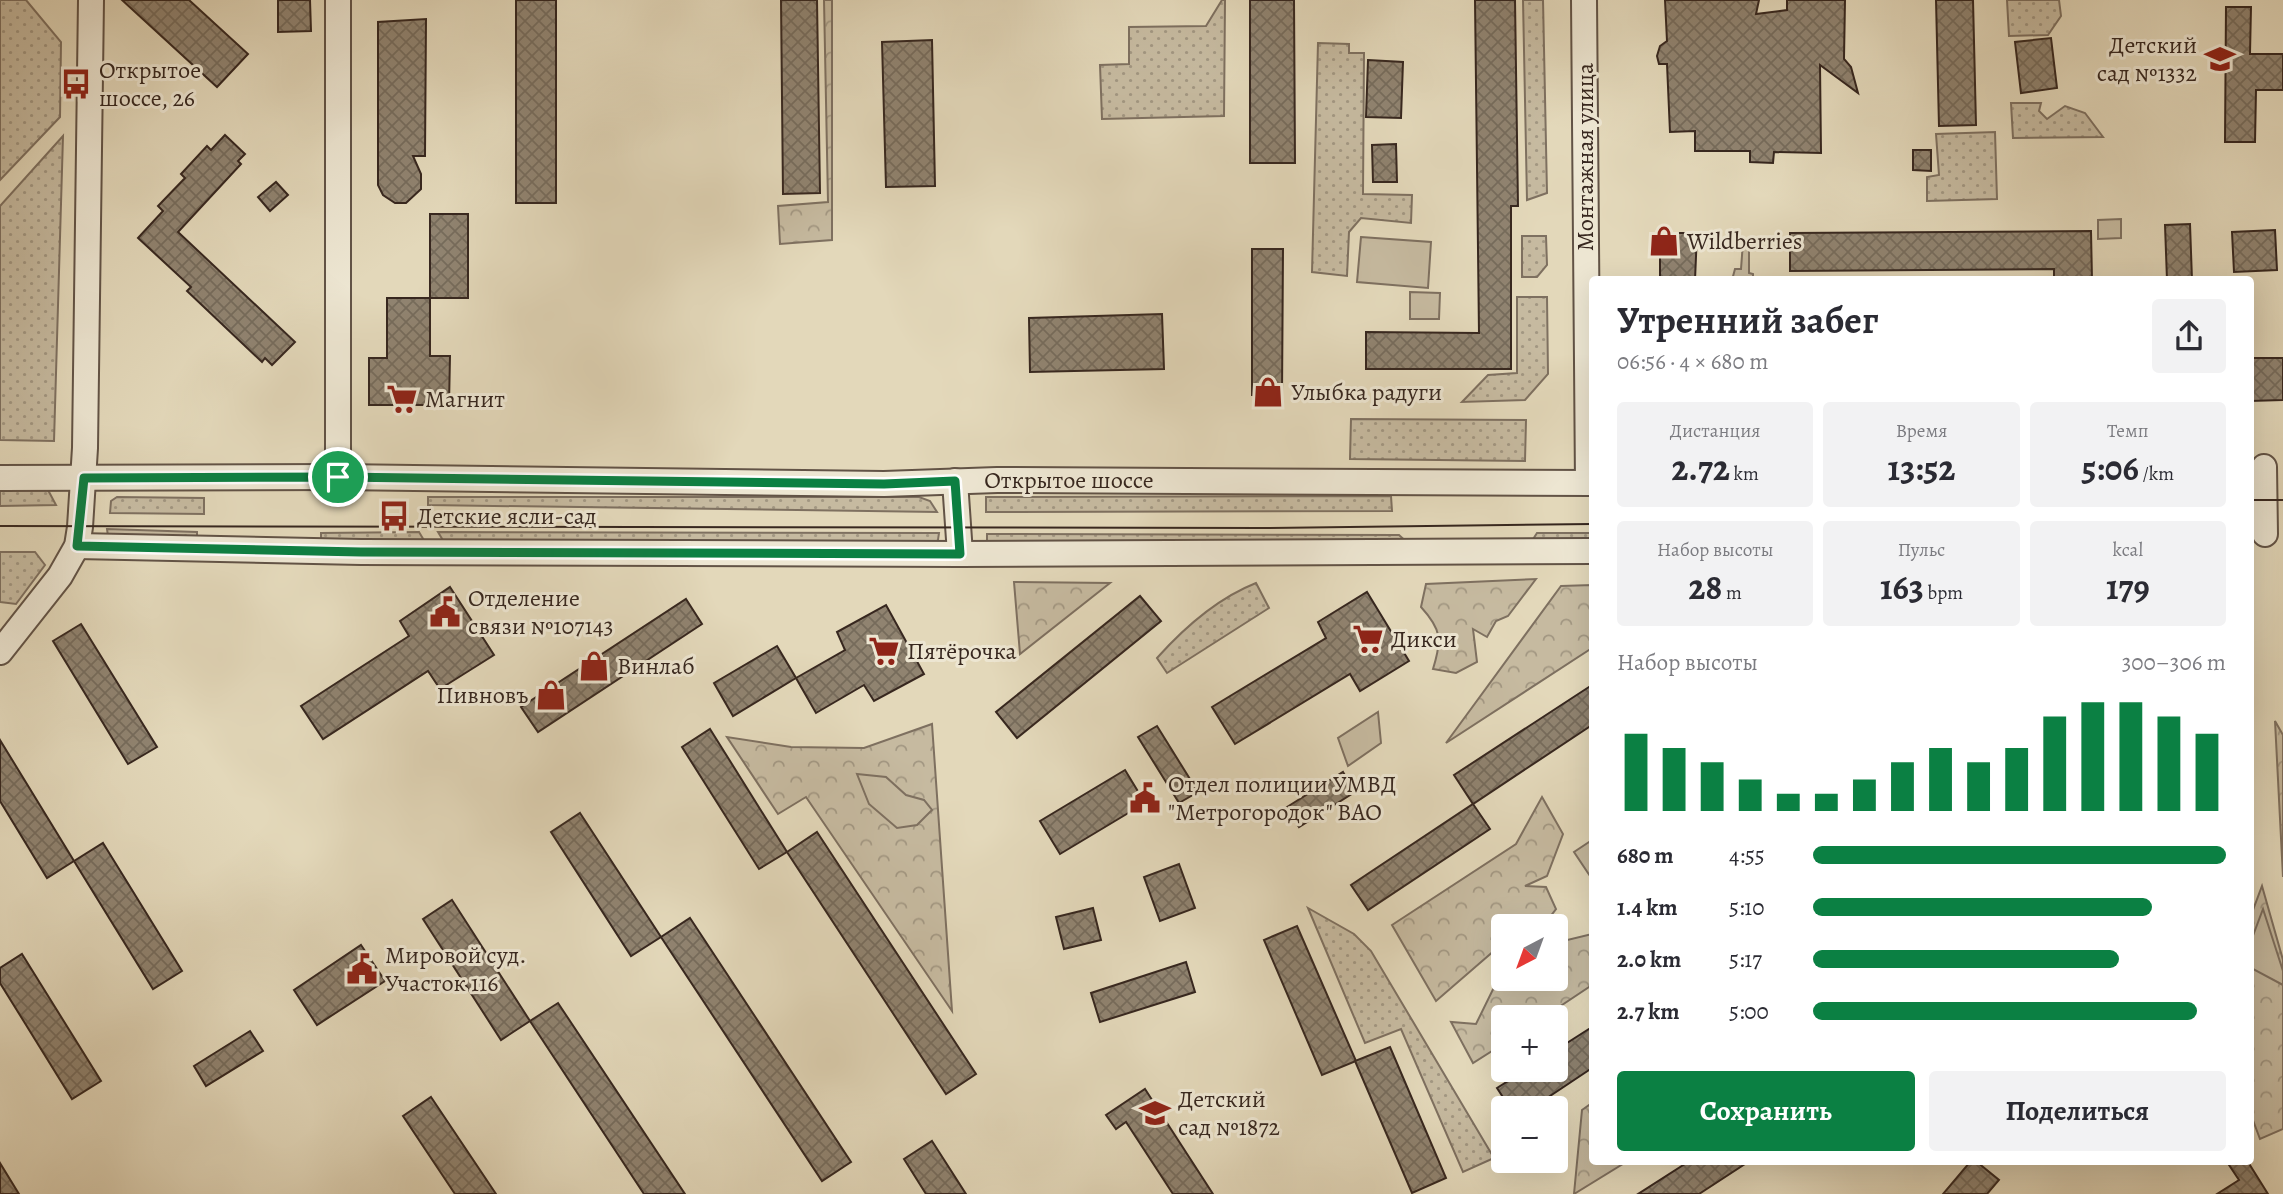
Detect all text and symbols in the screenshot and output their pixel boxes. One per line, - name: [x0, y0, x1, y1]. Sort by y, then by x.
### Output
- place label: Детский сад №1332: [2097, 29, 2197, 89]
- school or university icon: Детский сад №1332: [2203, 42, 2237, 76]
- place label: Открытое шоссе, 26: [99, 54, 201, 114]
- street label: Монтажная улица: [1569, 63, 1601, 251]
- bus stop icon: Открытое шоссе, 26: [59, 67, 93, 101]
- shop icon: Wildberries: [1647, 224, 1681, 258]
- place label: Wildberries: [1686, 225, 1802, 257]
- text: Утренний забег: [1617, 294, 1878, 346]
- button: share: [2152, 299, 2226, 373]
- text: 06:56 · 4 × 680 m: [1617, 346, 1768, 377]
- shop icon: Улыбка радуги: [1251, 375, 1285, 409]
- place label: Улыбка радуги: [1291, 376, 1442, 408]
- supermarket icon: Магнит: [385, 382, 419, 416]
- place label: Магнит: [425, 383, 505, 415]
- text: Дистанция: [1670, 418, 1760, 444]
- text: Время: [1896, 418, 1947, 444]
- text: Темп: [2107, 418, 2149, 444]
- text: 2.72: [1671, 444, 1730, 492]
- text: 13:52: [1888, 444, 1955, 492]
- text: 5:06: [2082, 444, 2139, 492]
- pin: [308, 447, 368, 507]
- icon: arrive: [319, 458, 357, 496]
- text: km: [1730, 461, 1759, 487]
- text: /km: [2139, 461, 2174, 487]
- street label: Открытое шоссе: [984, 464, 1154, 496]
- bus stop icon: Детские ясли-сад: [377, 499, 411, 533]
- place label: Детские ясли-сад: [417, 500, 597, 532]
- text: Набор высоты: [1657, 537, 1773, 563]
- text: Пульс: [1898, 537, 1945, 563]
- text: kcal: [2113, 537, 2143, 563]
- text: 28: [1689, 563, 1722, 611]
- text: 163: [1880, 563, 1924, 611]
- text: 179: [2106, 563, 2150, 611]
- text: m: [1722, 580, 1742, 606]
- text: bpm: [1924, 580, 1963, 606]
- place label: Отделение связи №107143: [468, 582, 614, 642]
- public building icon: Отделение связи №107143: [428, 595, 462, 629]
- supermarket icon: Дикси: [1351, 622, 1385, 656]
- place label: Дикси: [1391, 623, 1457, 655]
- supermarket icon: Пятёрочка: [867, 634, 901, 668]
- place label: Пятёрочка: [907, 635, 1017, 667]
- text: Набор высоты: [1617, 647, 1758, 678]
- text: 300–306 m: [2122, 647, 2226, 678]
- shop icon: Винлаб: [577, 649, 611, 683]
- place label: Винлаб: [617, 650, 695, 682]
- shop icon: Пивновъ: [534, 678, 568, 712]
- place label: Пивновъ: [436, 679, 528, 711]
- place label: Отдел полиции УМВД "Метрогородок" ВАО: [1168, 768, 1396, 828]
- public building icon: Отдел полиции УМВД "Метрогородок" ВАО: [1128, 781, 1162, 815]
- text: 680 m: [1617, 840, 1674, 871]
- text: 4:55: [1729, 840, 1765, 871]
- text: 1.4 km: [1617, 892, 1678, 923]
- text: 5:10: [1729, 892, 1765, 923]
- north arrow: [1491, 914, 1568, 990]
- map controls: [1491, 914, 1568, 1173]
- place label: Мировой суд. Участок 116: [385, 939, 527, 999]
- text: 2.0 km: [1617, 944, 1681, 975]
- text: 5:17: [1729, 944, 1762, 975]
- public building icon: Мировой суд. Участок 116: [345, 952, 379, 986]
- text: 2.7 km: [1617, 996, 1679, 1027]
- text: 5:00: [1729, 996, 1769, 1027]
- button: +: [1491, 1005, 1568, 1082]
- button: Сохранить: [1617, 1071, 1915, 1151]
- button: Поделиться: [1929, 1071, 2226, 1151]
- place label: Детский сад №1872: [1178, 1083, 1280, 1143]
- school or university icon: Детский сад №1872: [1138, 1096, 1172, 1130]
- button: −: [1491, 1096, 1568, 1173]

